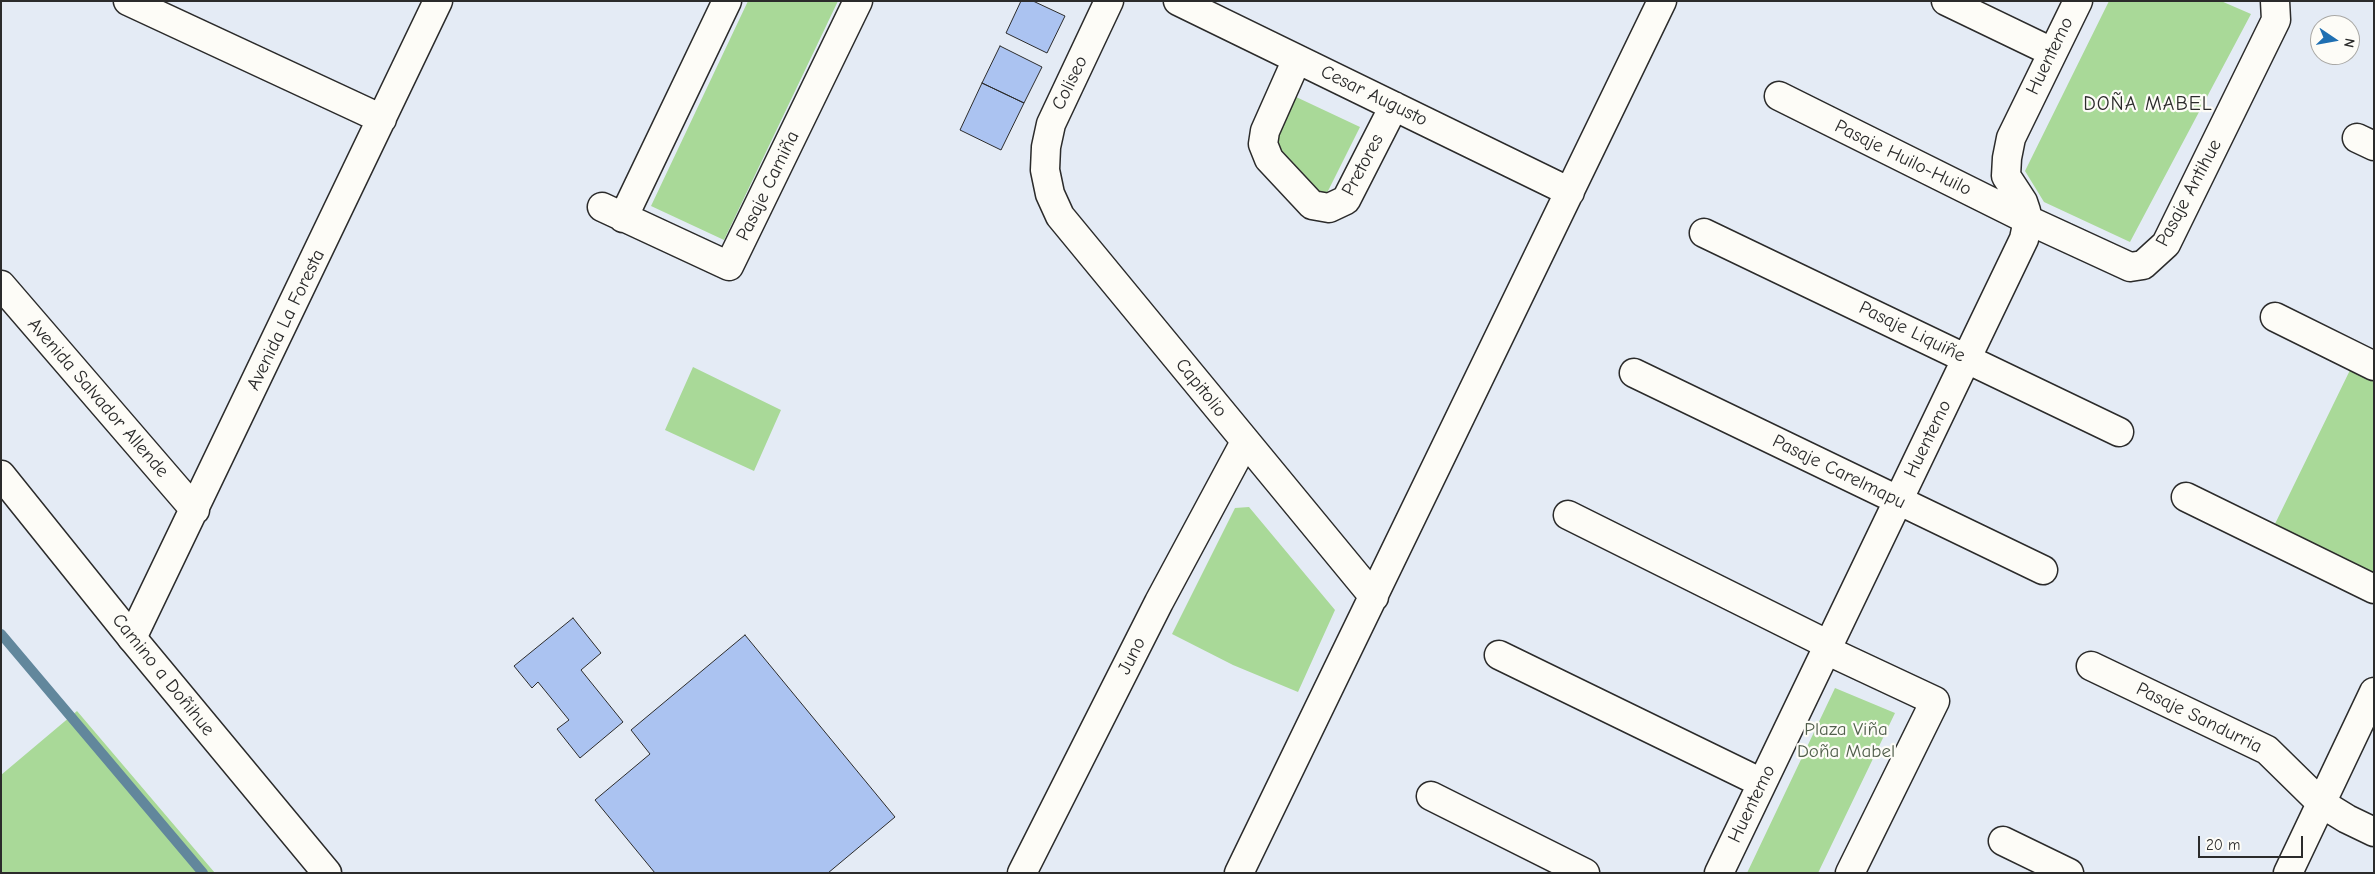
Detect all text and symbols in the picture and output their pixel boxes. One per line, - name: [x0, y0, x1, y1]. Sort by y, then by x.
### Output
- street label: Huentemo: [2021, 13, 2079, 99]
- north arrow: [2310, 15, 2360, 65]
- text: N: [2340, 37, 2358, 49]
- street label: Coliseo: [1047, 52, 1093, 114]
- street label: Cesar Augusto: [1317, 60, 1431, 132]
- district label: DOÑA MABEL: [2082, 92, 2214, 116]
- street label: Pasaje Huilo-Huilo: [1831, 115, 1975, 201]
- street label: Pasaje Camiña: [732, 127, 804, 245]
- street label: Pretores: [1337, 130, 1389, 200]
- street label: Pasaje Antihue: [2151, 135, 2227, 251]
- street label: Avenida La Foresta: [242, 246, 330, 394]
- street label: Pasaje Liquiñe: [1855, 296, 1969, 368]
- street label: Avenida Salvador Allende: [22, 314, 174, 482]
- street label: Capitolio: [1170, 354, 1232, 422]
- street label: Huentemo: [1899, 396, 1957, 482]
- street label: Pasaje Carelmapu: [1769, 430, 1909, 514]
- street label: Camino a Doñihue: [107, 609, 219, 741]
- street label: Juno: [1113, 633, 1151, 679]
- street label: Pasaje Sandurria: [2132, 678, 2266, 758]
- park label: Plaza Viña Doña Mabel: [1797, 719, 1895, 763]
- street label: Huentemo: [1723, 761, 1781, 847]
- scale bar: [2200, 826, 2305, 858]
- text: 20 m: [2206, 836, 2240, 854]

